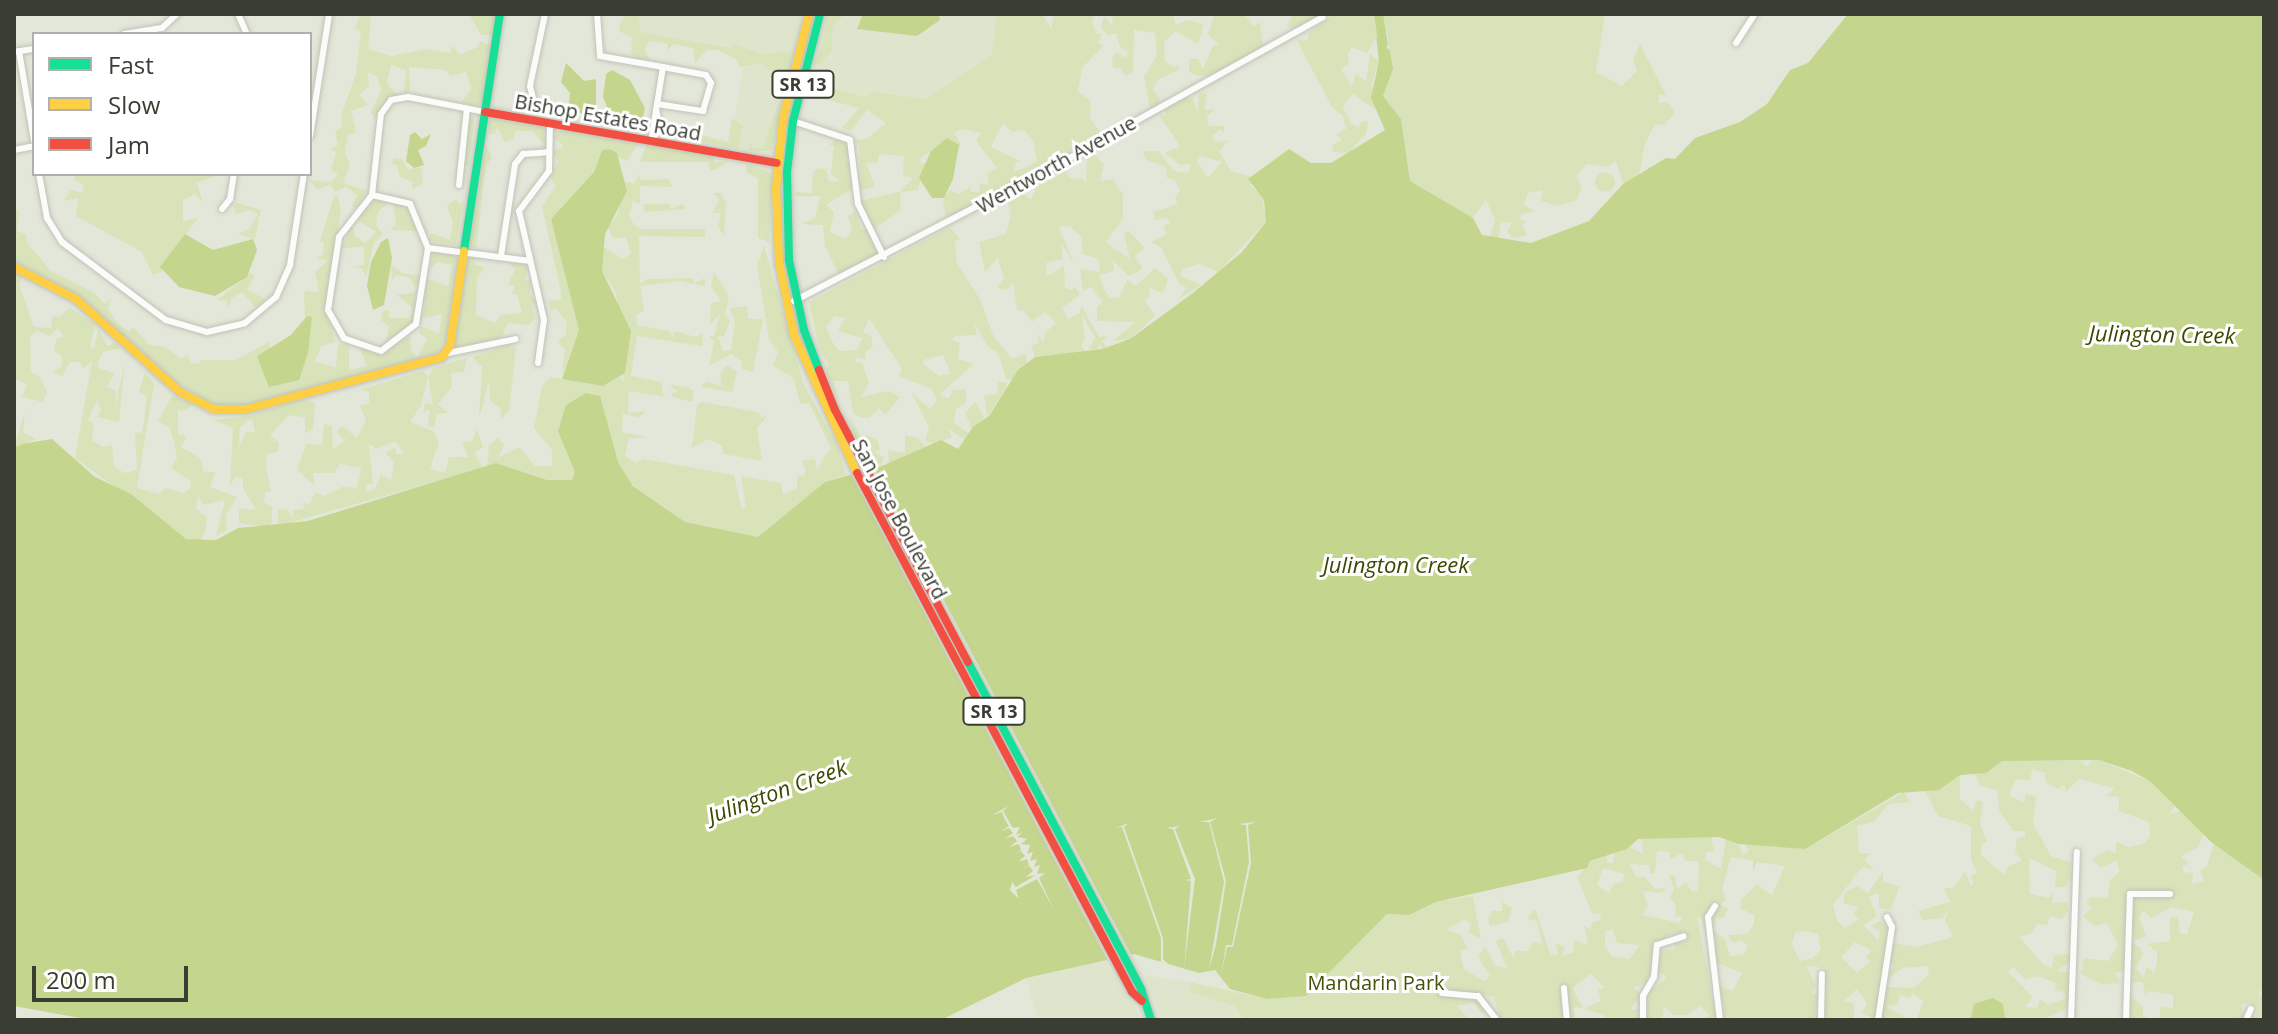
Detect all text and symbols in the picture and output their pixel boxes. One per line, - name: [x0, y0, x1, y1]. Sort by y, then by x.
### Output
- legend: [32, 32, 312, 176]
- text: Fast: [108, 48, 154, 81]
- road number: SR 13: [771, 70, 835, 98]
- text: Slow: [108, 88, 160, 121]
- street label: Bishop Estates Road: [513, 89, 703, 145]
- street label: Wentworth Avenue: [972, 110, 1140, 218]
- text: Jam: [108, 128, 150, 161]
- water label: Julington Creek: [2089, 320, 2235, 348]
- street label: San Jose Boulevard: [848, 435, 952, 603]
- water label: Julington Creek: [1323, 552, 1469, 578]
- road number: SR 13: [962, 697, 1026, 725]
- water label: Julington Creek: [704, 754, 850, 828]
- scale bar: [36, 950, 192, 1000]
- text: 200 m: [46, 963, 116, 996]
- park label: Mandarin Park: [1307, 970, 1445, 994]

